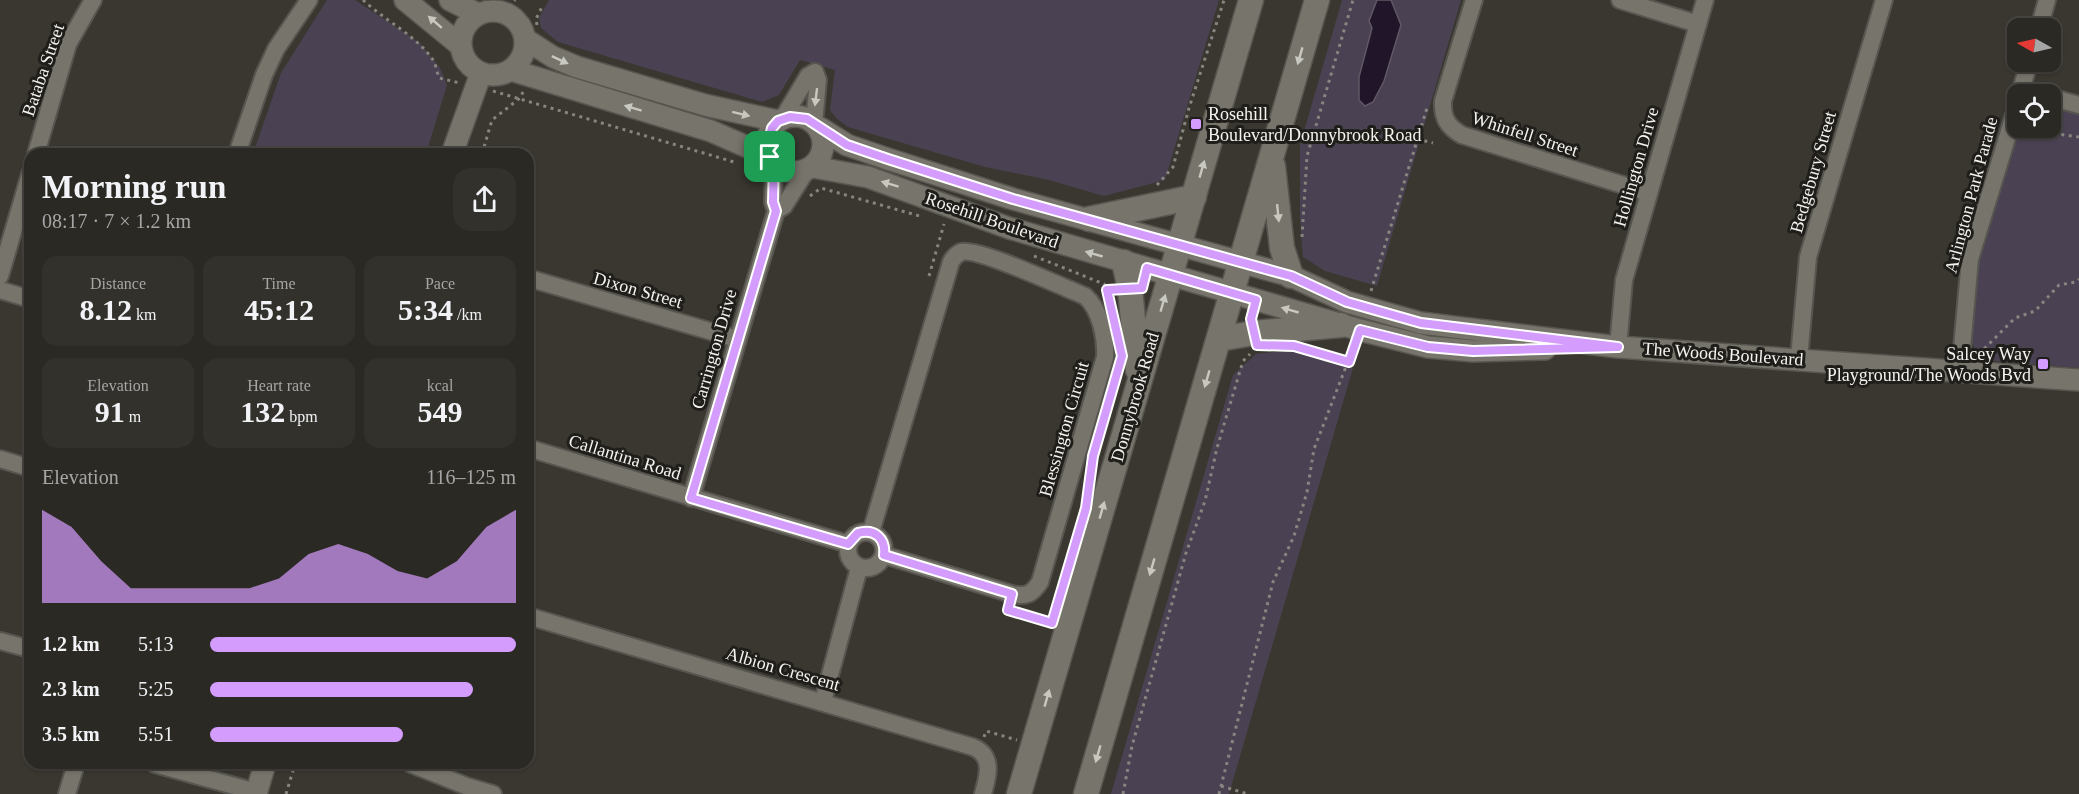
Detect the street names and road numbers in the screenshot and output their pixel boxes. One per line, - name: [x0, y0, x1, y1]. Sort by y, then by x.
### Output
- street label: Bataba Street: [18, 21, 68, 119]
- street label: Hollington Drive: [1609, 105, 1663, 229]
- street label: Whinfell Street: [1469, 107, 1581, 161]
- street label: Bedgebury Street: [1786, 109, 1840, 235]
- street label: Arlington Park Parade: [1941, 115, 2001, 275]
- street label: Rosehill Boulevard: [923, 188, 1061, 252]
- street label: Dixon Street: [591, 268, 685, 312]
- street label: Carrington Drive: [687, 287, 741, 411]
- street label: Donnybrook Road: [1107, 330, 1163, 464]
- street label: The Woods Boulevard: [1642, 338, 1804, 370]
- street label: Blessington Circuit: [1035, 359, 1093, 499]
- street label: Callantina Road: [566, 430, 684, 484]
- street label: Albion Crescent: [724, 643, 842, 695]

